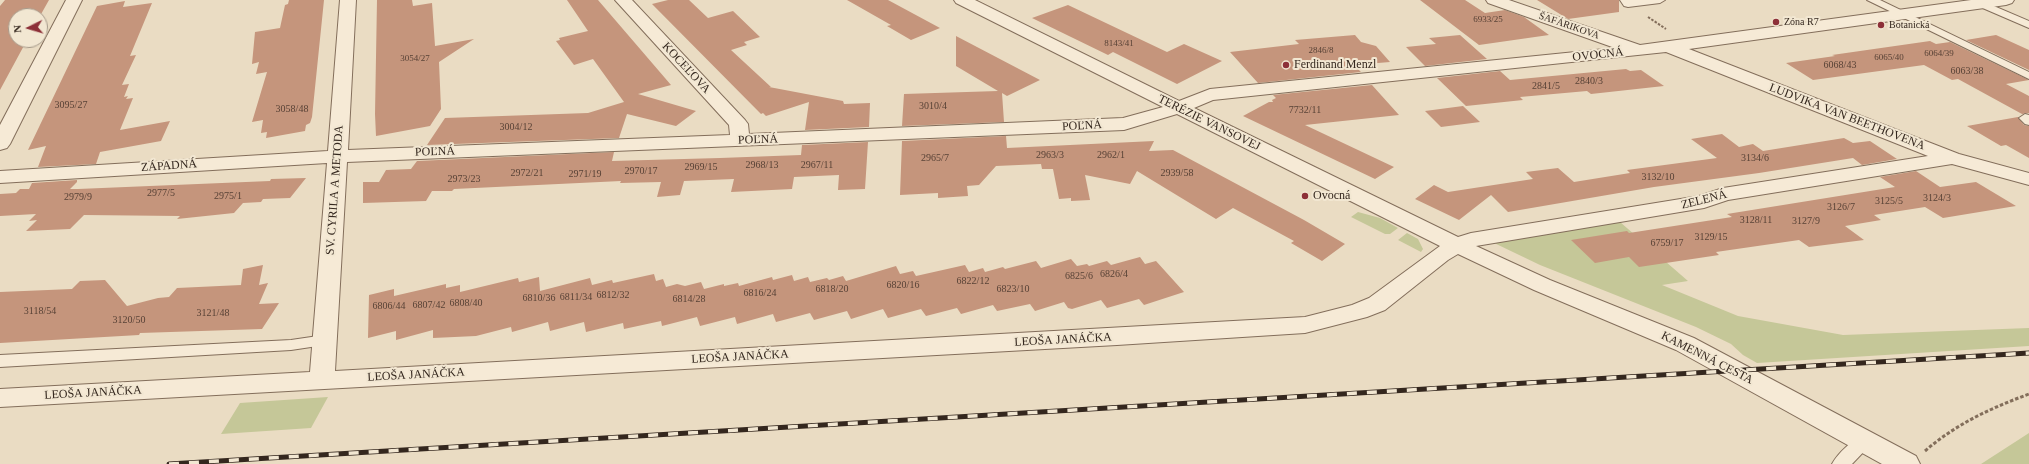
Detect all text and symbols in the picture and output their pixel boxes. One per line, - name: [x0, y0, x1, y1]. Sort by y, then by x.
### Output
- north arrow: [8, 8, 48, 48]
- street label: ŠAFÁRIKOVA: [1537, 10, 1601, 42]
- house number: 6933/25: [1473, 15, 1503, 25]
- place label: Zóna R7: [1784, 16, 1819, 28]
- marker: Zóna R7: [1771, 17, 1781, 27]
- place label: Botanická: [1889, 19, 1930, 31]
- marker: Botanická: [1876, 20, 1886, 30]
- text: N: [11, 24, 23, 33]
- house number: 8143/41: [1104, 39, 1134, 49]
- street label: KOCEĽOVA: [659, 40, 713, 96]
- street label: OVOCNÁ: [1572, 45, 1624, 65]
- house number: 2846/8: [1308, 46, 1334, 56]
- house number: 6064/39: [1924, 49, 1954, 59]
- house number: 6065/40: [1874, 53, 1904, 63]
- house number: 3054/27: [400, 54, 430, 64]
- place label: Ferdinand Menzl: [1294, 58, 1376, 72]
- house number: 6068/43: [1824, 59, 1856, 71]
- marker: Ferdinand Menzl: [1281, 60, 1291, 70]
- house number: 6063/38: [1951, 65, 1983, 77]
- house number: 2840/3: [1575, 75, 1603, 87]
- house number: 2841/5: [1532, 80, 1560, 92]
- street label: LUDVIKA VAN BEETHOVENA: [1767, 81, 1927, 153]
- street label: TERÉZIE VANSOVEJ: [1155, 92, 1263, 154]
- house number: 3095/27: [55, 99, 87, 111]
- house number: 3010/4: [919, 100, 947, 112]
- house number: 3058/48: [276, 103, 308, 115]
- house number: 7732/11: [1289, 104, 1321, 116]
- street label: POĽNÁ: [1062, 118, 1102, 134]
- house number: 3004/12: [500, 121, 532, 133]
- street label: SV. CYRILA A METODA: [323, 125, 347, 255]
- street label: POĽNÁ: [738, 132, 778, 148]
- street label: POĽNÁ: [415, 144, 455, 160]
- house number: 2963/3: [1036, 149, 1064, 161]
- house number: 2962/1: [1097, 149, 1125, 161]
- house number: 2965/7: [921, 152, 949, 164]
- house number: 3134/6: [1741, 152, 1769, 164]
- street label: ZÁPADNÁ: [140, 157, 198, 175]
- house number: 2968/13: [746, 159, 778, 171]
- house number: 2967/11: [801, 159, 833, 171]
- house number: 2969/15: [685, 161, 717, 173]
- house number: 2970/17: [625, 165, 657, 177]
- house number: 2972/21: [511, 167, 543, 179]
- house number: 2939/58: [1161, 167, 1193, 179]
- house number: 2971/19: [569, 168, 601, 180]
- house number: 3132/10: [1642, 171, 1674, 183]
- house number: 2973/23: [448, 173, 480, 185]
- house number: 2977/5: [147, 187, 175, 199]
- street label: ZELENÁ: [1680, 187, 1728, 213]
- place label: Ovocná: [1313, 189, 1350, 203]
- house number: 2975/1: [214, 190, 242, 202]
- house number: 2979/9: [64, 191, 92, 203]
- marker: Ovocná: [1300, 191, 1310, 201]
- house number: 3124/3: [1923, 192, 1951, 204]
- house number: 3125/5: [1875, 195, 1903, 207]
- house number: 3126/7: [1827, 201, 1855, 213]
- house number: 3128/11: [1740, 214, 1772, 226]
- house number: 3127/9: [1792, 215, 1820, 227]
- house number: 3129/15: [1695, 231, 1727, 243]
- house number: 6759/17: [1651, 237, 1683, 249]
- house number: 6826/4: [1100, 268, 1128, 280]
- house number: 6825/6: [1065, 270, 1093, 282]
- house number: 6822/12: [957, 275, 989, 287]
- house number: 6820/16: [887, 279, 919, 291]
- house number: 6818/20: [816, 283, 848, 295]
- house number: 6823/10: [997, 283, 1029, 295]
- house number: 6816/24: [744, 287, 776, 299]
- house number: 6812/32: [597, 289, 629, 301]
- house number: 6811/34: [560, 291, 592, 303]
- house number: 6810/36: [523, 292, 555, 304]
- house number: 6814/28: [673, 293, 705, 305]
- house number: 6808/40: [450, 297, 482, 309]
- house number: 6807/42: [413, 299, 445, 311]
- house number: 6806/44: [373, 300, 405, 312]
- house number: 3118/54: [24, 305, 56, 317]
- house number: 3121/48: [197, 307, 229, 319]
- house number: 3120/50: [113, 314, 145, 326]
- street label: KAMENNÁ CESTA: [1659, 329, 1755, 387]
- street label: LEOŠA JANÁČKA: [1014, 330, 1112, 350]
- street label: LEOŠA JANÁČKA: [691, 347, 789, 367]
- street label: LEOŠA JANÁČKA: [367, 365, 465, 385]
- street label: LEOŠA JANÁČKA: [44, 383, 142, 403]

